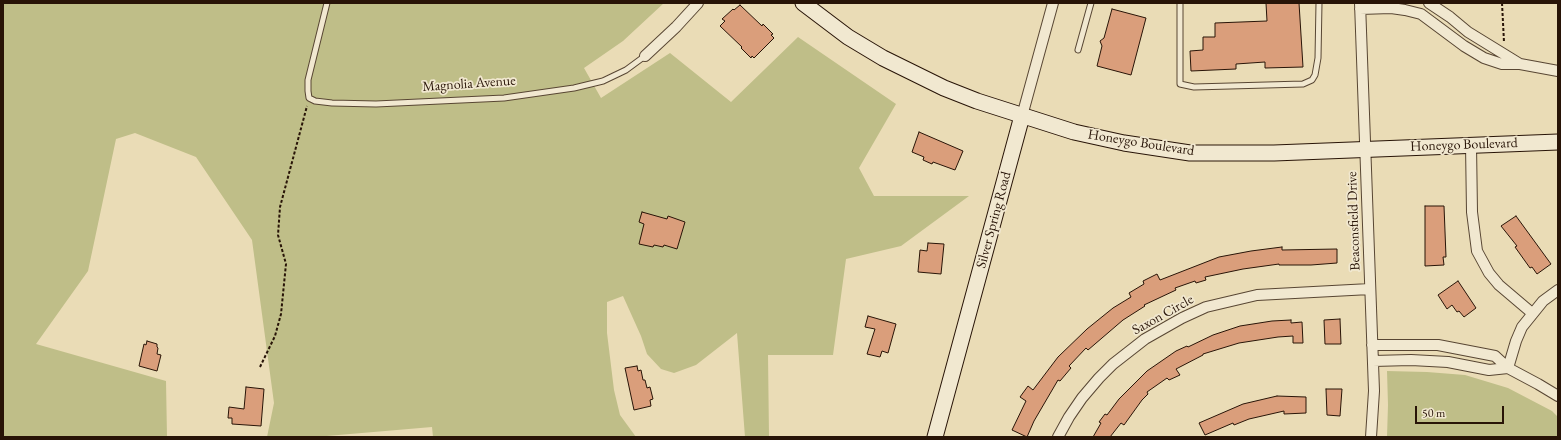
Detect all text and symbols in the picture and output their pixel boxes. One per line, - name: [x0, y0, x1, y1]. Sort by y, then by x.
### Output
- street label: Magnolia Avenue: [422, 72, 516, 96]
- street label: Honeygo Boulevard: [1087, 126, 1195, 160]
- street label: Honeygo Boulevard: [1410, 135, 1518, 155]
- street label: Silver Spring Road: [973, 170, 1015, 270]
- street label: Beaconsfield Drive: [1344, 171, 1364, 271]
- street label: Saxon Circle: [1129, 291, 1197, 339]
- scale bar: [1417, 398, 1506, 424]
- text: 50 m: [1422, 405, 1445, 421]

